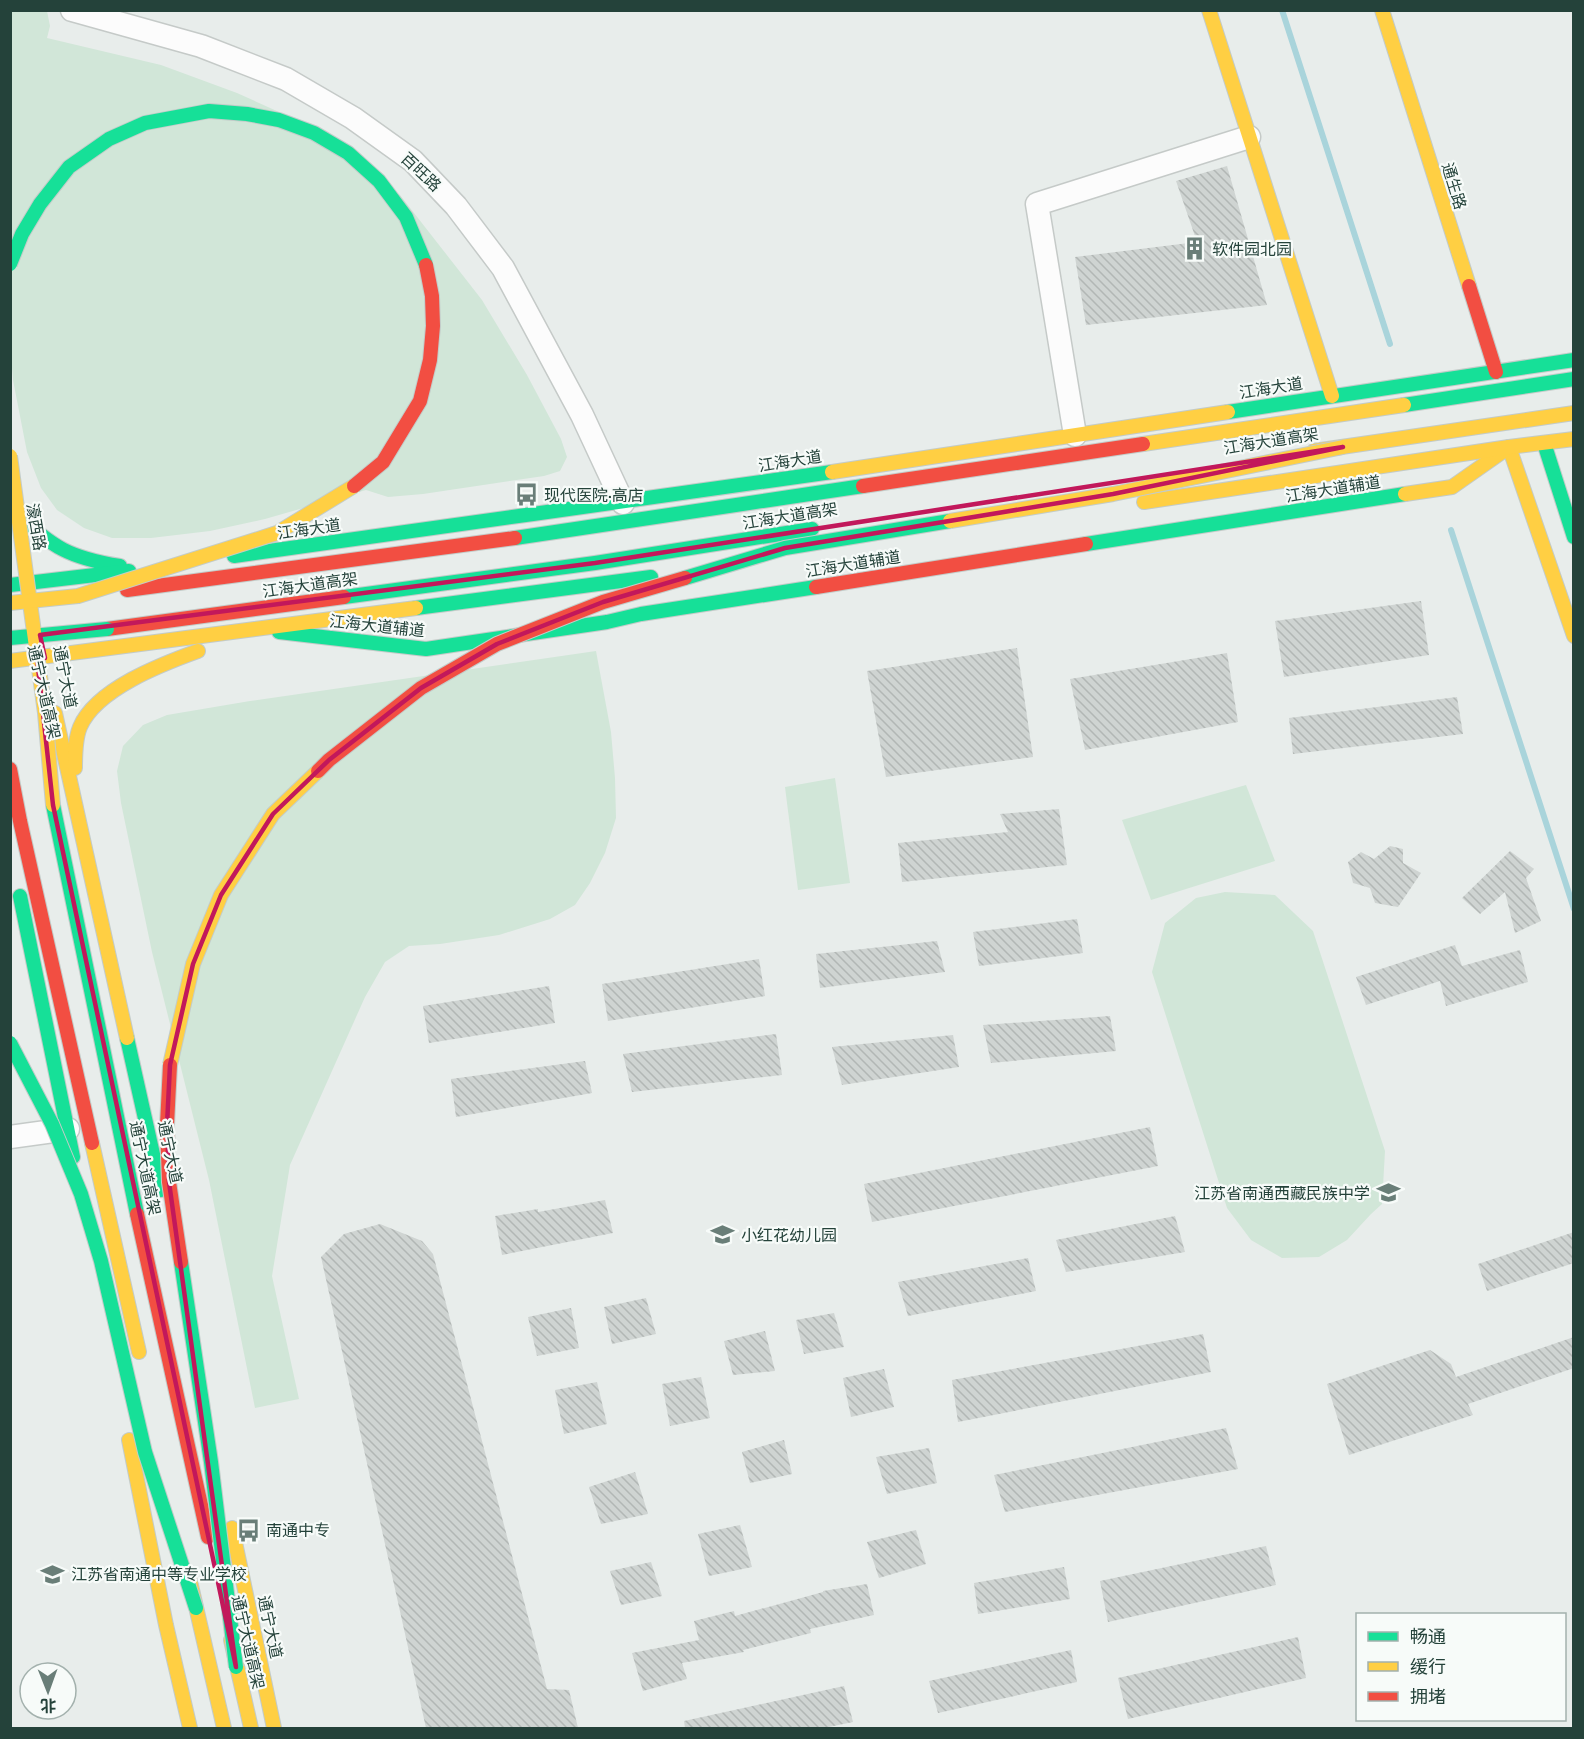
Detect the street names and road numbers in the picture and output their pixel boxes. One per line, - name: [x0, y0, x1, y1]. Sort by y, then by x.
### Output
- street label: 百旺路: [397, 149, 445, 195]
- street label: 通生路: [1438, 160, 1470, 212]
- street label: 江海大道: [1238, 374, 1304, 402]
- street label: 江海大道高架: [1222, 424, 1320, 458]
- street label: 江海大道: [757, 447, 823, 475]
- street label: 江海大道辅道: [1284, 472, 1382, 506]
- street label: 江海大道高架: [741, 499, 839, 533]
- street label: 濠西路: [22, 502, 50, 552]
- street label: 江海大道: [276, 515, 342, 543]
- street label: 江海大道辅道: [804, 547, 902, 581]
- street label: 江海大道高架: [261, 569, 359, 601]
- street label: 江海大道辅道: [328, 612, 426, 640]
- street label: 通宁大道高架: [24, 643, 64, 741]
- street label: 通宁大道: [50, 644, 80, 710]
- street label: 通宁大道高架: [126, 1119, 164, 1217]
- street label: 通宁大道: [154, 1119, 186, 1185]
- street label: 通宁大道高架: [228, 1593, 268, 1691]
- street label: 通宁大道: [254, 1594, 286, 1660]

